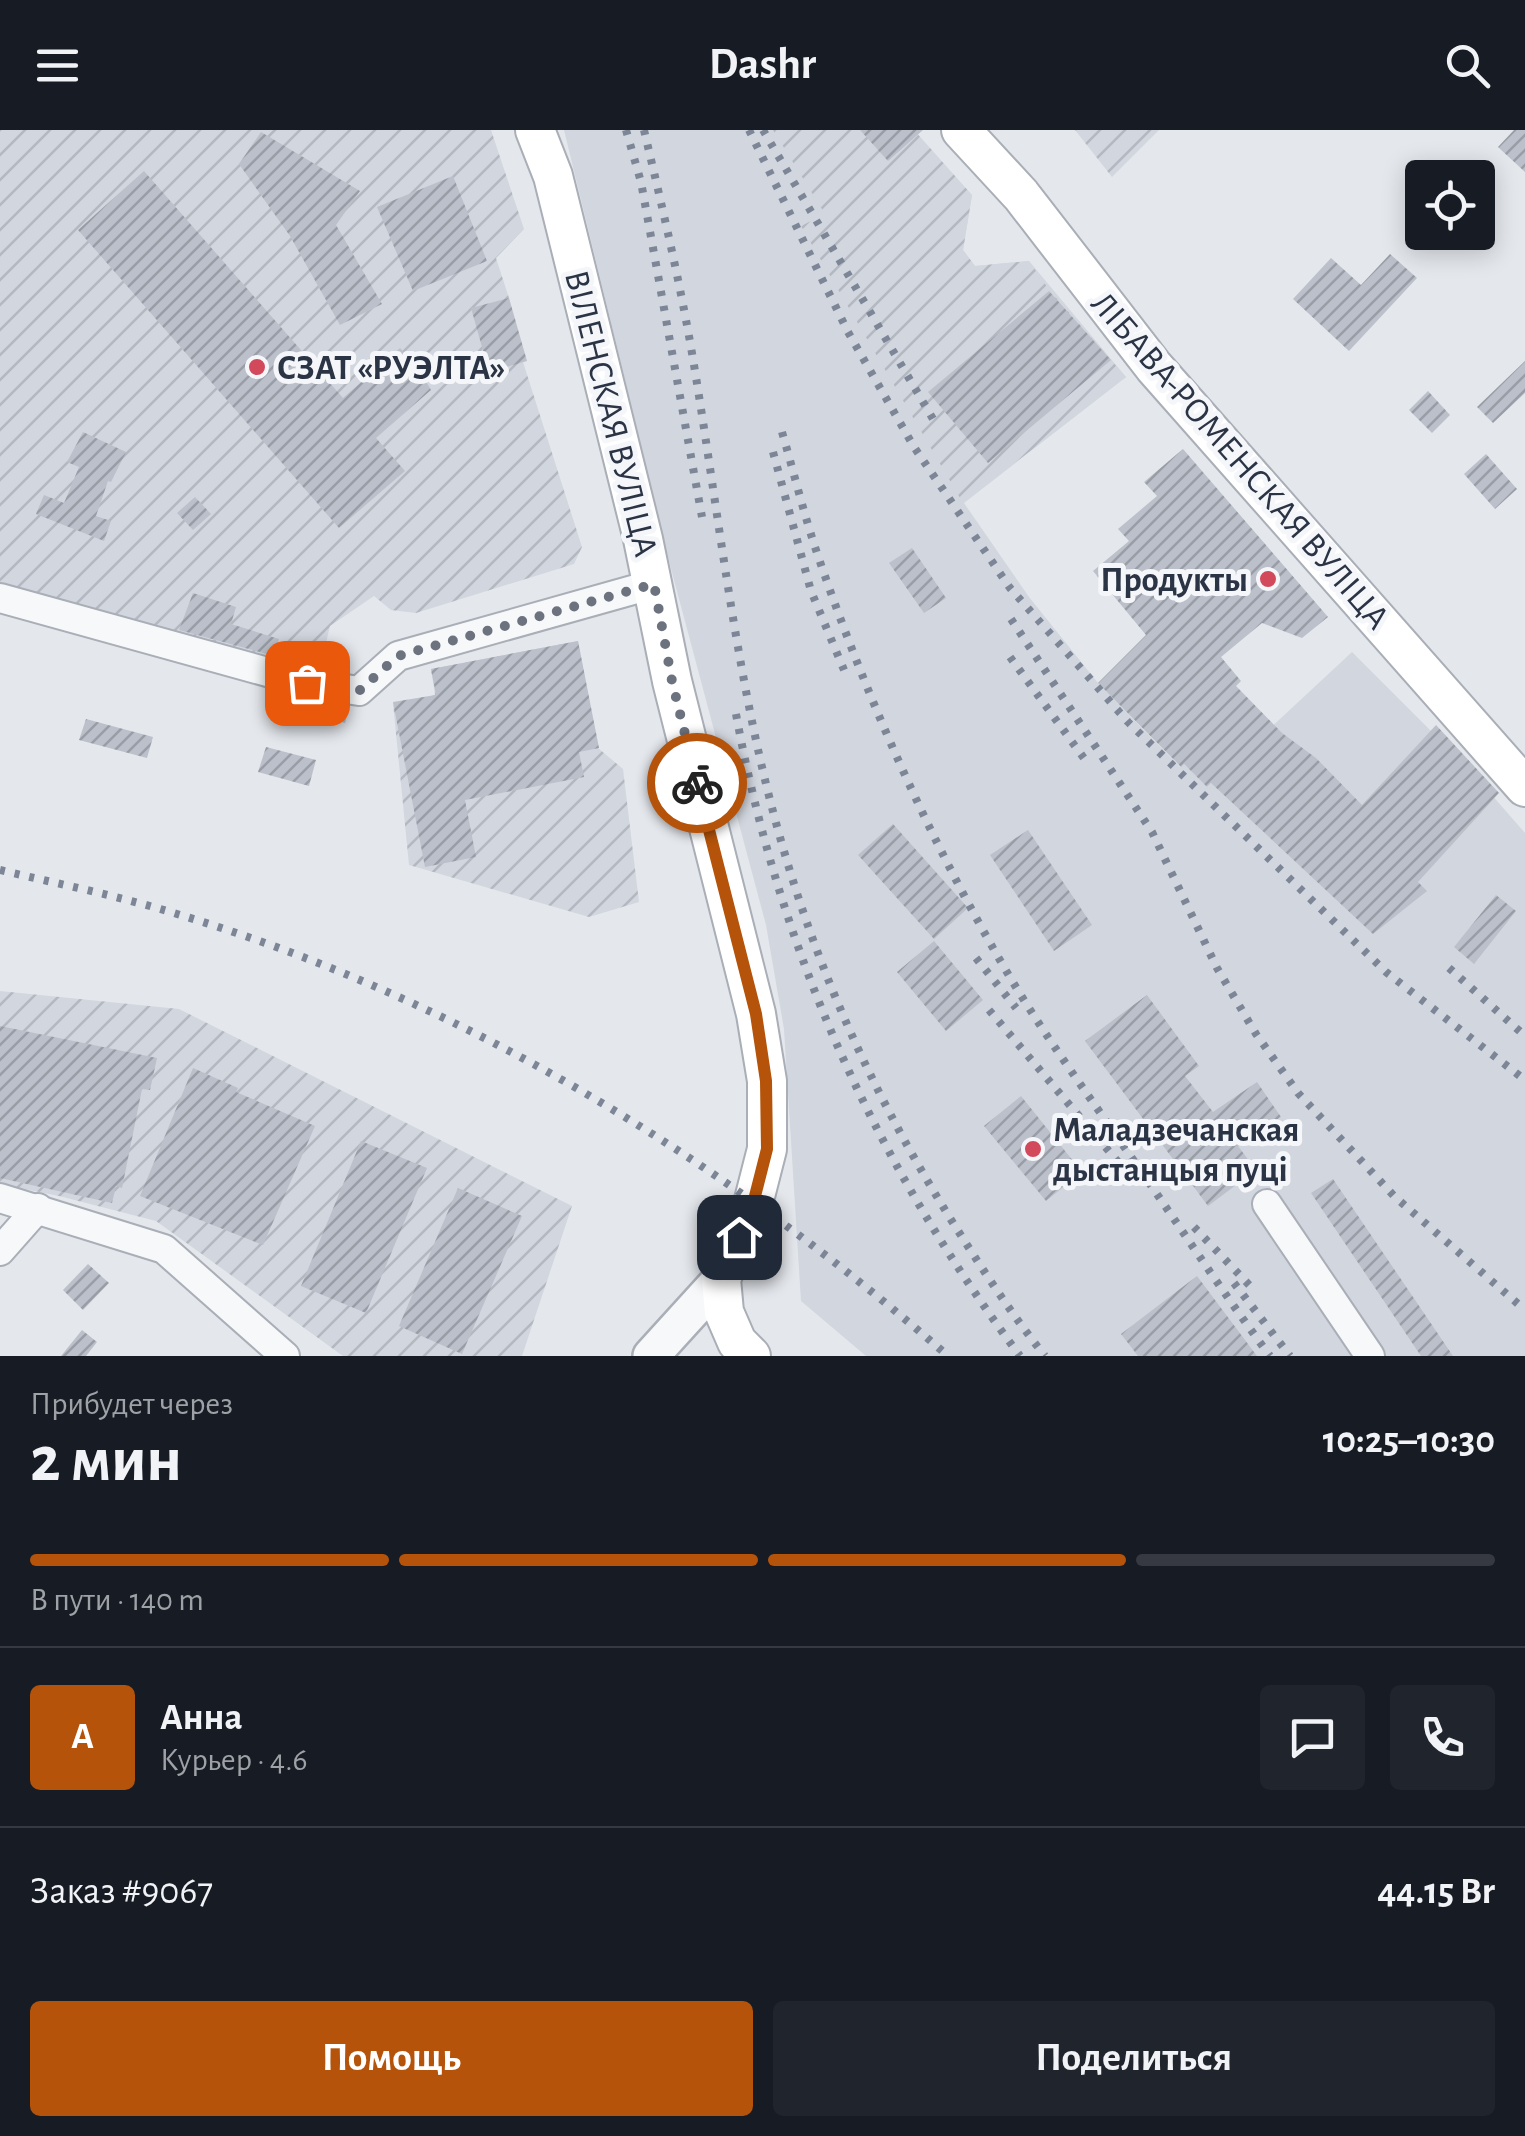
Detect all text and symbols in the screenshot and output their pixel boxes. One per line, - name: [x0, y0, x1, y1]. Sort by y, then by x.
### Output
- icon: menu: [30, 38, 85, 93]
- icon: search: [1440, 38, 1495, 93]
- text: Dashr: [709, 42, 816, 87]
- map controls: [1405, 160, 1495, 250]
- button: locate: [1405, 160, 1495, 250]
- street label: ВІЛЕНСКАЯ ВУЛІЦА: [558, 267, 663, 560]
- street label: ЛІБАВА-РОМЕНСКАЯ ВУЛІЦА: [1084, 286, 1395, 636]
- place label: СЗАТ «РУЭЛТА»: [277, 351, 506, 386]
- marker: СЗАТ «РУЭЛТА»: [246, 356, 268, 378]
- place label: Продукты: [1100, 563, 1248, 598]
- marker: Продукты: [1257, 568, 1279, 590]
- pin: [265, 641, 350, 726]
- icon: bag: [280, 656, 335, 711]
- courier: [647, 733, 747, 833]
- icon: bike: [670, 756, 725, 811]
- place label: Маладзечанская дыстанцыя пуці: [1053, 1113, 1300, 1188]
- marker: Маладзечанская дыстанцыя пуці: [1022, 1138, 1044, 1160]
- pin: [697, 1195, 782, 1280]
- icon: home: [712, 1210, 767, 1265]
- text: Прибудет через: [30, 1388, 233, 1420]
- text: 10:25–10:30: [1323, 1422, 1495, 1460]
- text: 2 мин: [30, 1428, 182, 1493]
- text: В пути · 140 m: [30, 1584, 204, 1616]
- button: chat: [1260, 1685, 1365, 1790]
- button: phone: [1390, 1685, 1495, 1790]
- text: Анна: [160, 1699, 243, 1737]
- text: А: [71, 1718, 94, 1756]
- text: Курьер · 4.6: [160, 1744, 308, 1776]
- text: Заказ #9067: [30, 1873, 213, 1911]
- text: 44.15 Br: [1377, 1873, 1495, 1911]
- button: Помощь: [30, 2001, 753, 2116]
- button: Поделиться: [773, 2001, 1495, 2116]

